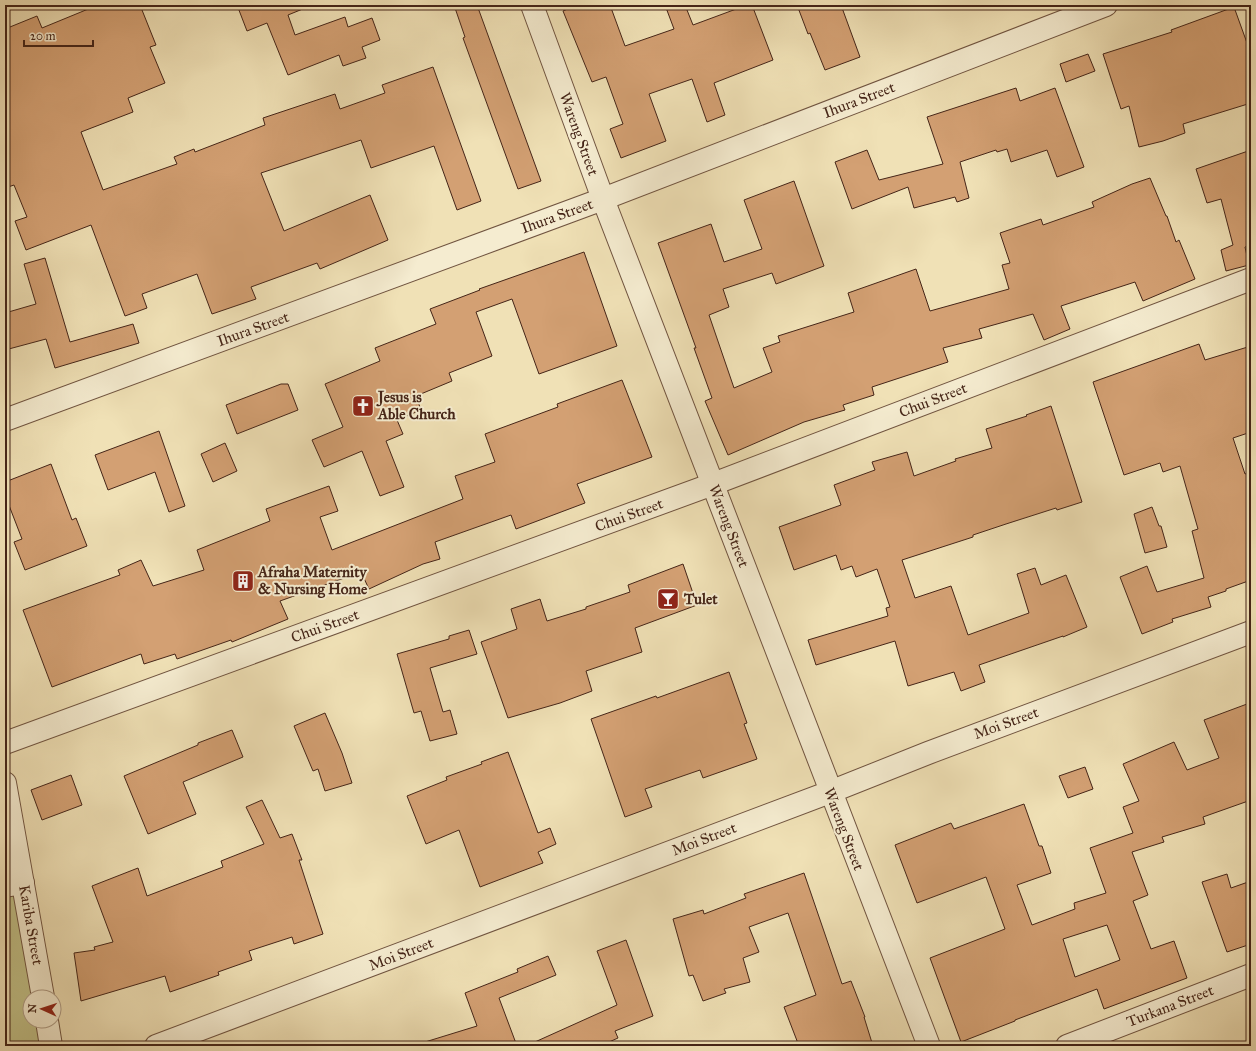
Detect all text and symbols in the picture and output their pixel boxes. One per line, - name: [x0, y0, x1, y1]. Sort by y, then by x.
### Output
- scale bar: [24, 22, 93, 48]
- text: 20 m: [30, 29, 56, 43]
- street label: Ihura Street: [821, 78, 898, 122]
- street label: Wareng Street: [556, 90, 603, 179]
- street label: Ihura Street: [519, 194, 596, 237]
- street label: Ihura Street: [215, 307, 292, 350]
- street label: Chui Street: [897, 379, 970, 421]
- place label: Jesus is Able Church: [376, 388, 456, 423]
- church icon: Jesus is Able Church: [350, 393, 376, 419]
- street label: Wareng Street: [705, 482, 753, 571]
- street label: Chui Street: [593, 494, 666, 536]
- place label: Afraha Maternity & Nursing Home: [257, 563, 368, 599]
- building icon: Afraha Maternity & Nursing Home: [230, 568, 256, 594]
- bar icon: Tulet: [655, 586, 681, 612]
- place label: Tulet: [683, 590, 718, 608]
- street label: Chui Street: [289, 605, 362, 647]
- street label: Moi Street: [971, 703, 1041, 743]
- street label: Wareng Street: [820, 785, 868, 874]
- street label: Moi Street: [669, 818, 739, 860]
- street label: Kariba Street: [15, 884, 47, 967]
- street label: Moi Street: [366, 933, 436, 975]
- street label: Turkana Street: [1124, 981, 1217, 1031]
- north arrow: [22, 989, 62, 1029]
- text: N: [26, 1003, 39, 1014]

